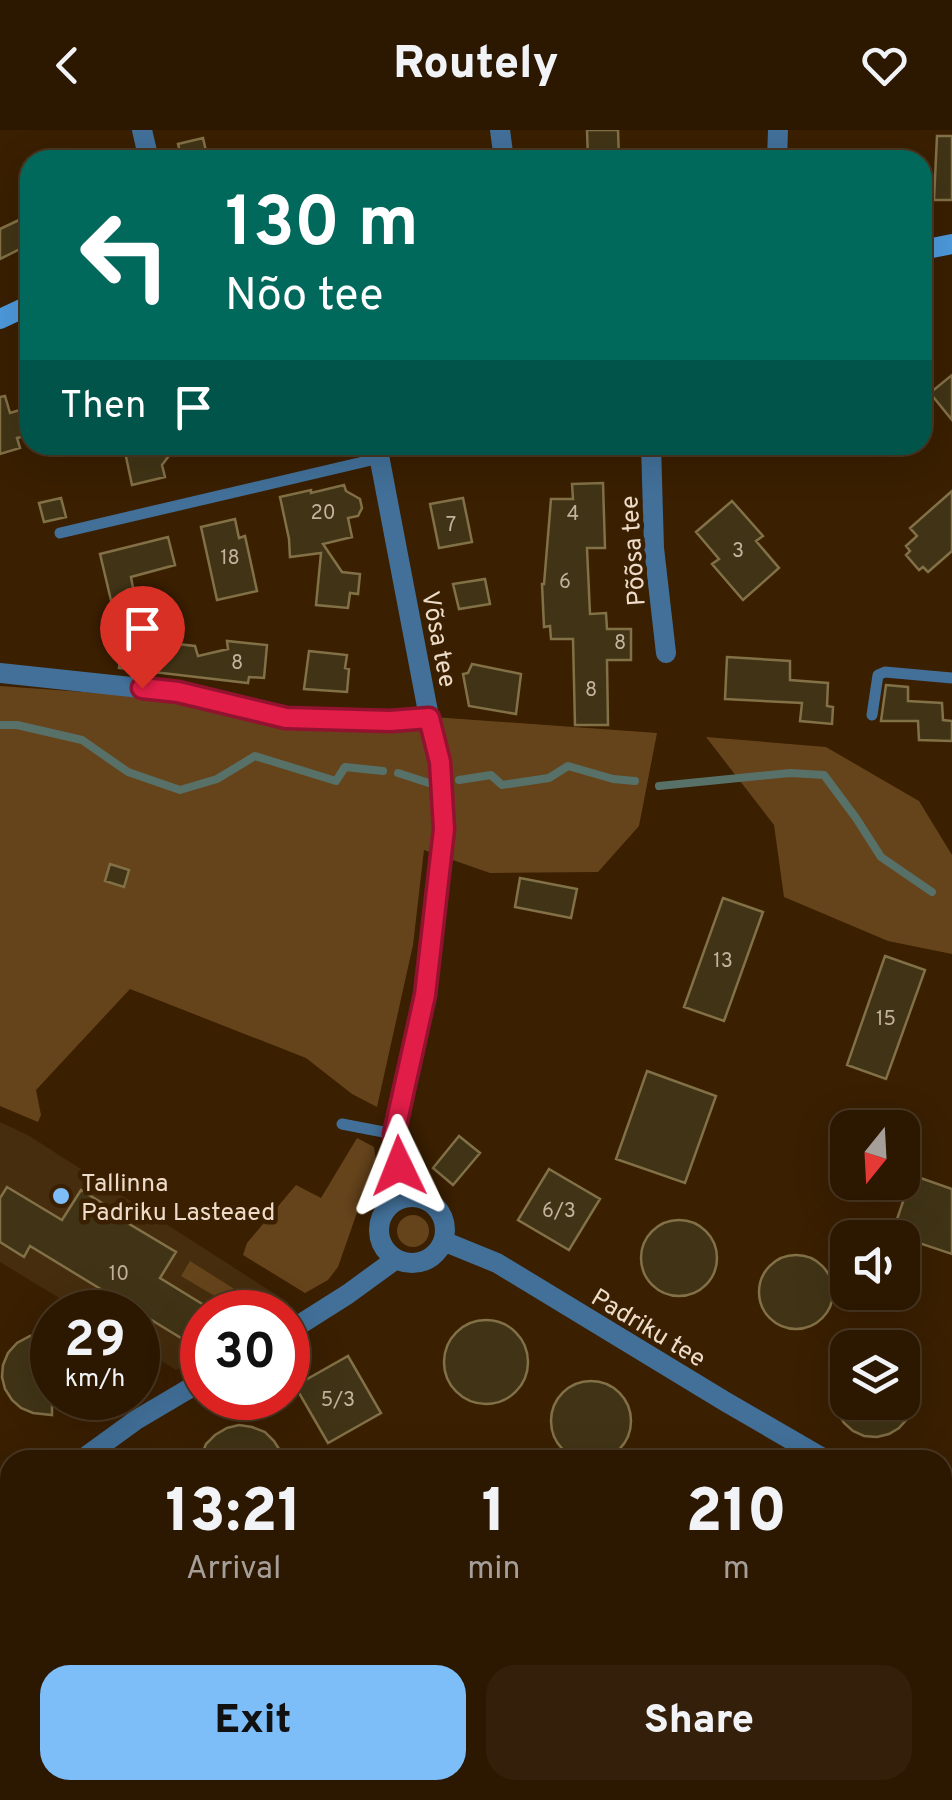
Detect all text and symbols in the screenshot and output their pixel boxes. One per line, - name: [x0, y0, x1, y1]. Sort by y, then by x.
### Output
- text: Routely: [393, 37, 559, 94]
- icon: back: [40, 38, 95, 93]
- icon: heart: [857, 38, 912, 93]
- text: 130 m: [225, 182, 419, 271]
- icon: left: [60, 190, 190, 320]
- text: Nõo tee: [225, 269, 383, 326]
- icon: arrive: [166, 380, 221, 435]
- text: Then: [60, 383, 146, 432]
- street label: Põõsa tee: [615, 494, 655, 607]
- house number: 20: [310, 501, 336, 527]
- house number: 4: [567, 502, 579, 528]
- house number: 7: [446, 513, 456, 539]
- house number: 3: [732, 539, 744, 565]
- house number: 18: [220, 546, 240, 572]
- house number: 6: [559, 570, 571, 596]
- pin: [100, 586, 185, 689]
- street label: Võsa tee: [412, 589, 462, 690]
- icon: arrive: [115, 601, 170, 656]
- house number: 8: [614, 631, 626, 657]
- house number: 8: [231, 651, 243, 677]
- house number: 8: [585, 678, 597, 704]
- house number: 13: [713, 949, 733, 975]
- house number: 15: [876, 1007, 896, 1033]
- north arrow: [830, 1110, 920, 1200]
- map controls: [830, 1110, 920, 1420]
- position arrow: [347, 1114, 451, 1218]
- place label: Tallinna Padriku Lasteaed: [81, 1169, 275, 1230]
- marker: Tallinna Padriku Lasteaed: [50, 1185, 72, 1207]
- house number: 6/3: [542, 1199, 576, 1225]
- button: sound: [830, 1220, 920, 1310]
- house number: 10: [109, 1262, 129, 1288]
- street label: Padriku tee: [584, 1283, 711, 1376]
- speed limit sign: 30: [180, 1290, 310, 1420]
- text: 29: [64, 1311, 126, 1374]
- button: layers: [830, 1330, 920, 1420]
- text: km/h: [65, 1364, 125, 1396]
- house number: 5/3: [321, 1388, 355, 1414]
- text: 13:21: [165, 1477, 302, 1553]
- text: 1: [482, 1477, 506, 1553]
- text: 210: [686, 1477, 787, 1553]
- text: Arrival: [186, 1550, 281, 1590]
- text: min: [467, 1550, 520, 1590]
- text: m: [723, 1550, 750, 1590]
- button: Exit: [40, 1665, 466, 1780]
- button: Share: [486, 1665, 912, 1780]

